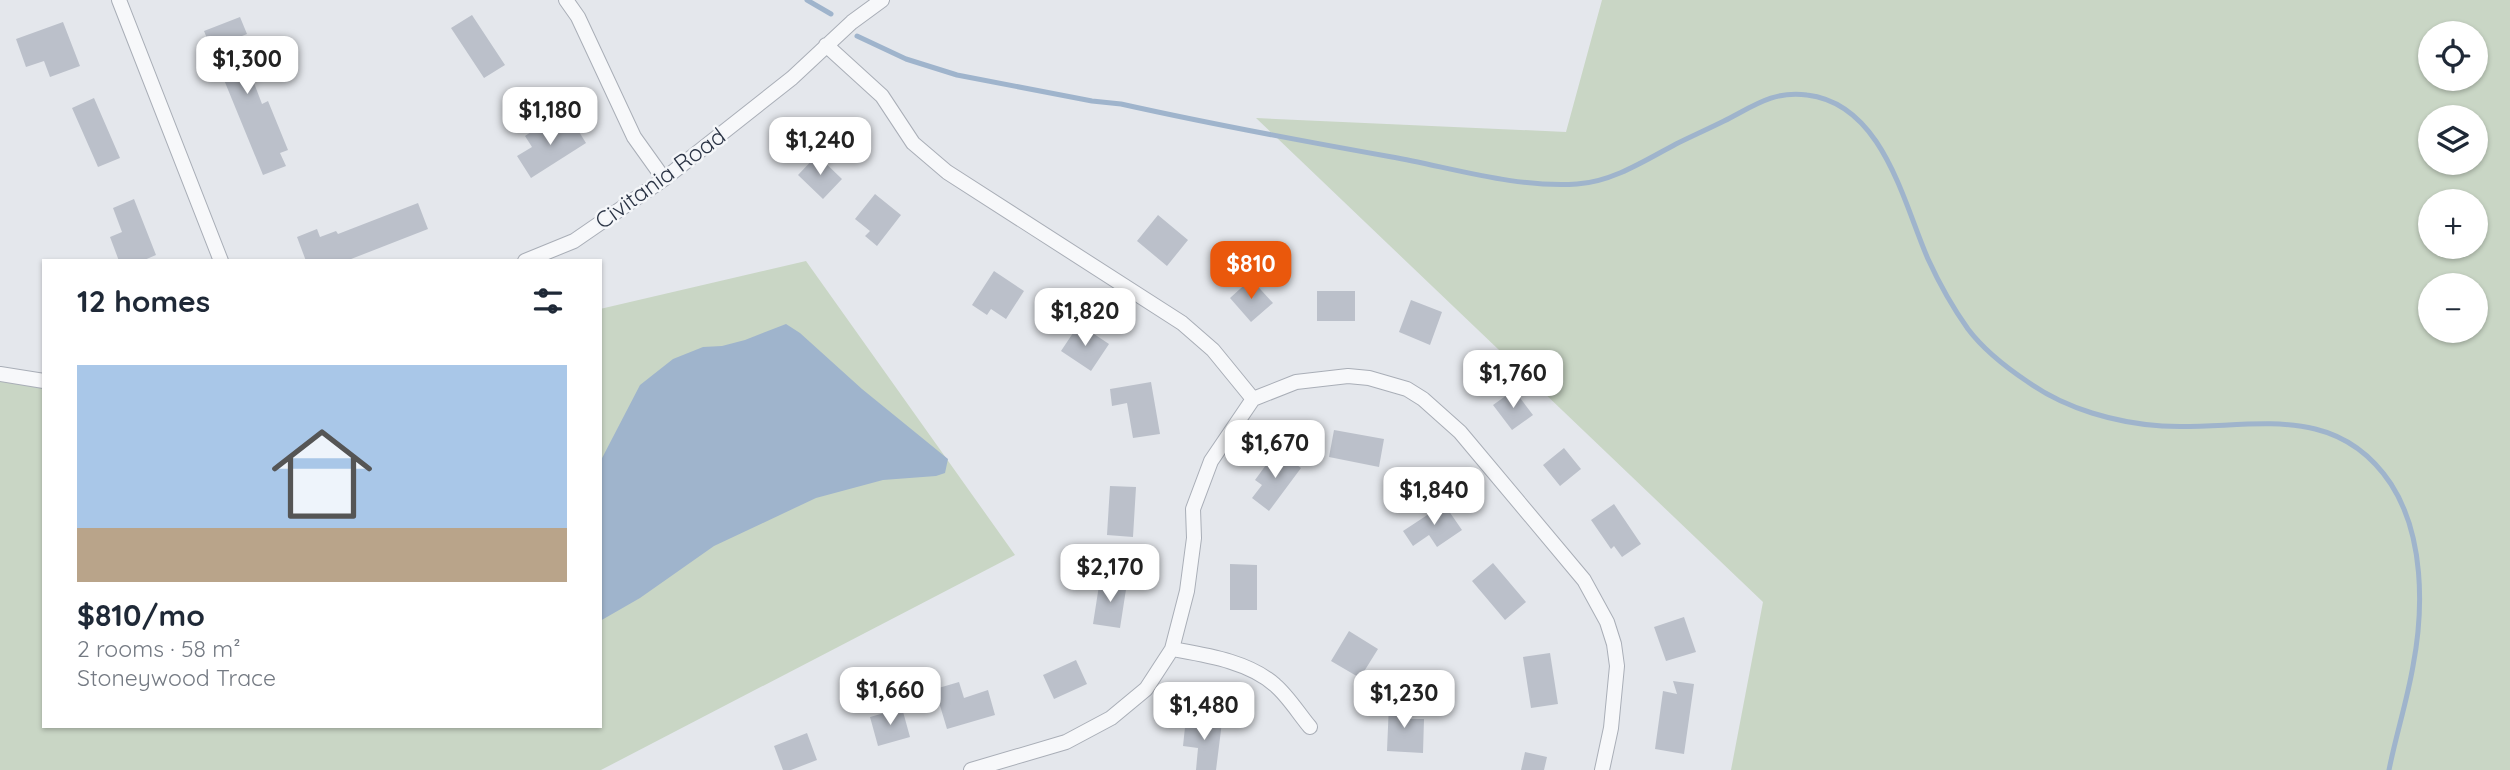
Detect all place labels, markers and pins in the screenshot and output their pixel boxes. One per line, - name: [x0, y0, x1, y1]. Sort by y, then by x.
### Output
- pin: $1,300: [190, 36, 304, 96]
- pin: $1,180: [493, 88, 607, 147]
- pin: $1,240: [763, 118, 877, 177]
- pin: $810: [1210, 242, 1292, 301]
- pin: $1,820: [1028, 288, 1142, 348]
- pin: $1,760: [1456, 350, 1570, 410]
- pin: $1,670: [1218, 420, 1332, 480]
- pin: $1,840: [1377, 468, 1491, 527]
- pin: $2,170: [1053, 544, 1167, 604]
- pin: $1,660: [833, 668, 947, 727]
- pin: $1,230: [1347, 670, 1461, 730]
- pin: $1,480: [1147, 682, 1261, 742]

